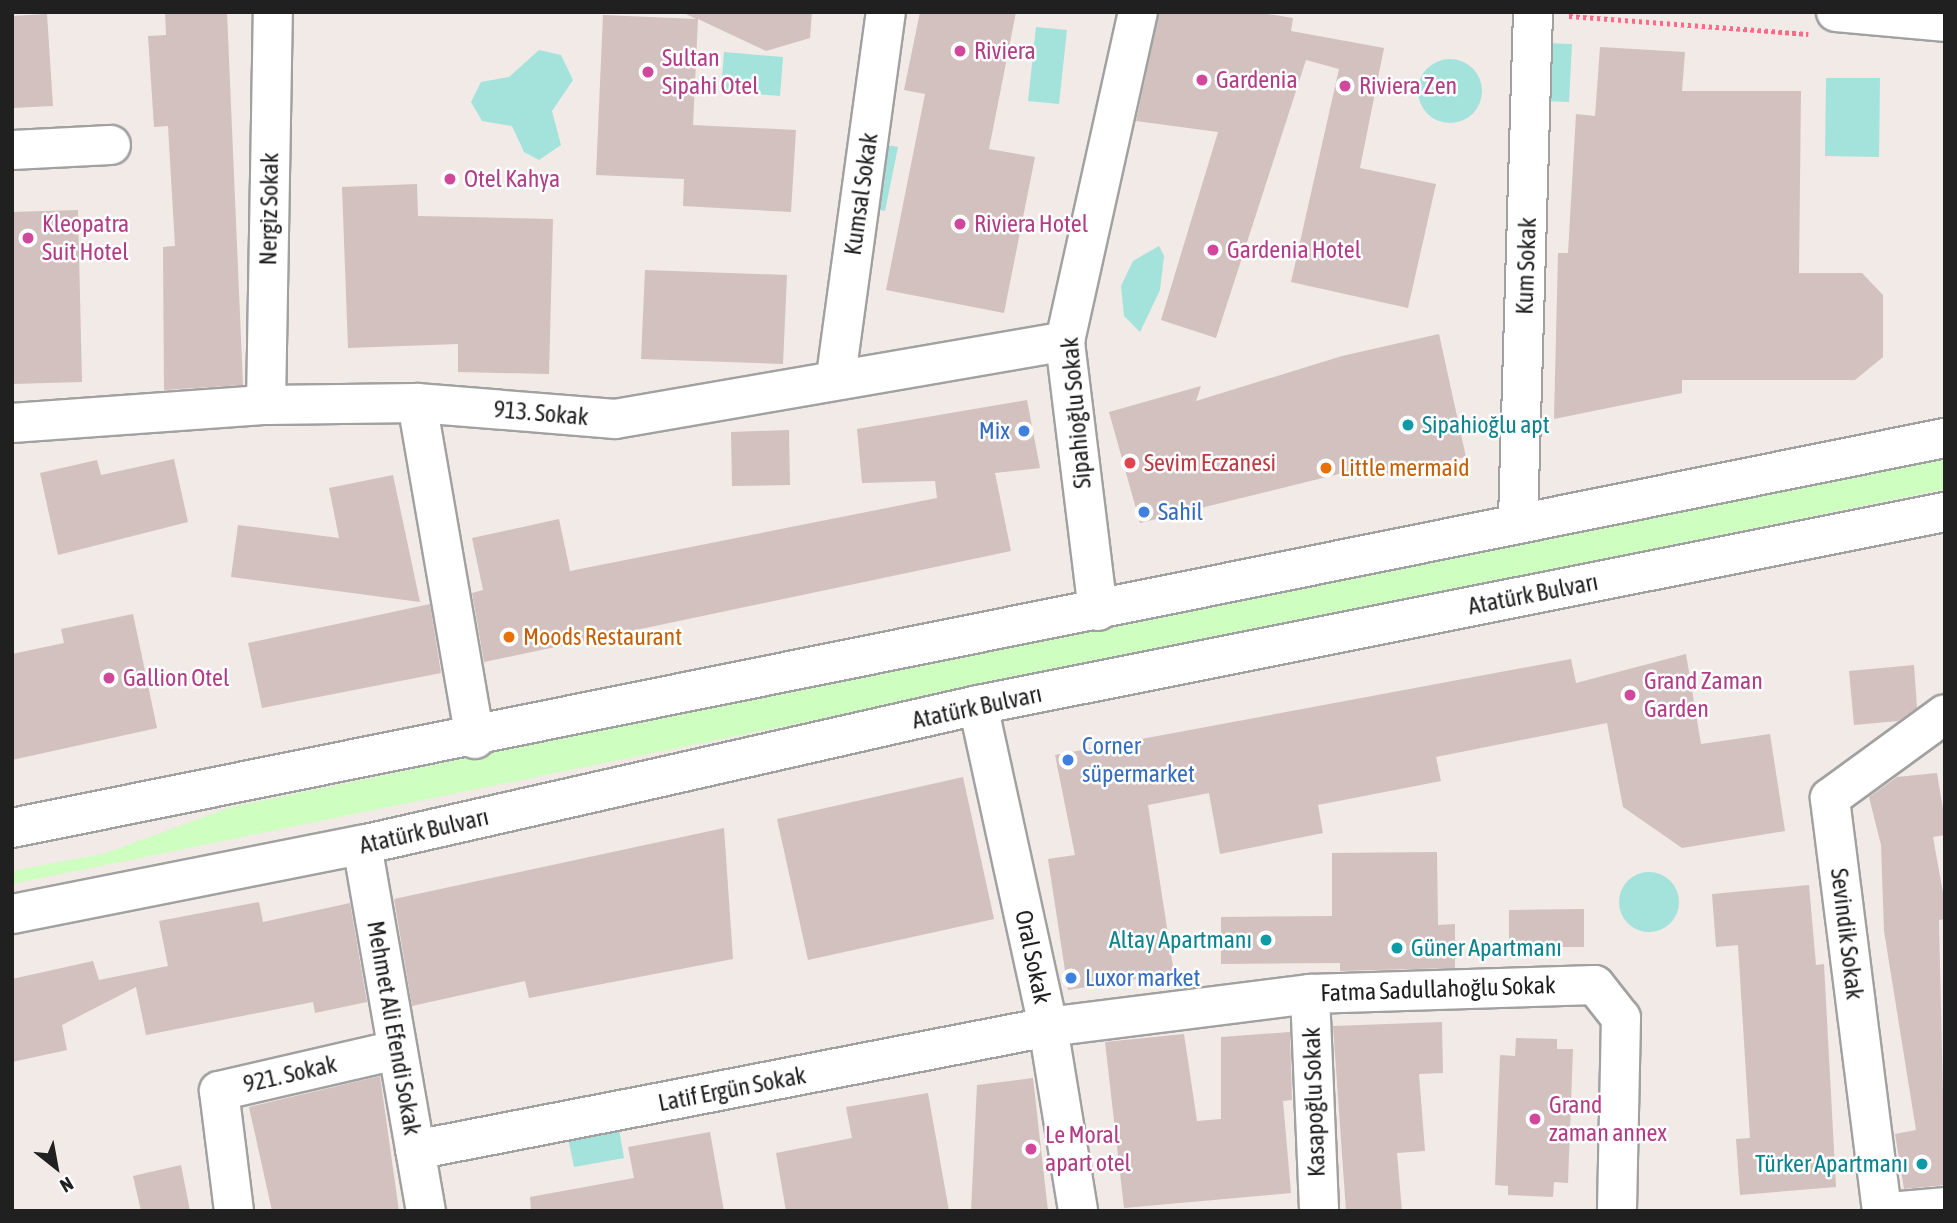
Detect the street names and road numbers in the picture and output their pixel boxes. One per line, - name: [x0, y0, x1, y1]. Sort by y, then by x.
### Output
- street label: Kumsal Sokak: [838, 131, 884, 257]
- street label: Nergiz Sokak: [254, 152, 284, 266]
- street label: Kum Sokak: [1510, 217, 1542, 315]
- street label: Sipahioğlu Sokak: [1055, 336, 1097, 490]
- street label: 913. Sokak: [492, 395, 590, 431]
- street label: Atatürk Bulvarı: [1466, 567, 1600, 621]
- street label: Atatürk Bulvarı: [910, 679, 1044, 735]
- street label: Atatürk Bulvarı: [357, 802, 491, 860]
- street label: Sevindik Sokak: [1825, 867, 1869, 1001]
- street label: Oral Sokak: [1009, 908, 1057, 1006]
- street label: Mehmet Ali Efendi Sokak: [361, 919, 427, 1137]
- street label: Fatma Sadullahoğlu Sokak: [1320, 971, 1556, 1007]
- street label: Kasapoğlu Sokak: [1297, 1027, 1331, 1177]
- street label: 921. Sokak: [240, 1049, 340, 1099]
- street label: Latif Ergün Sokak: [656, 1061, 808, 1117]

